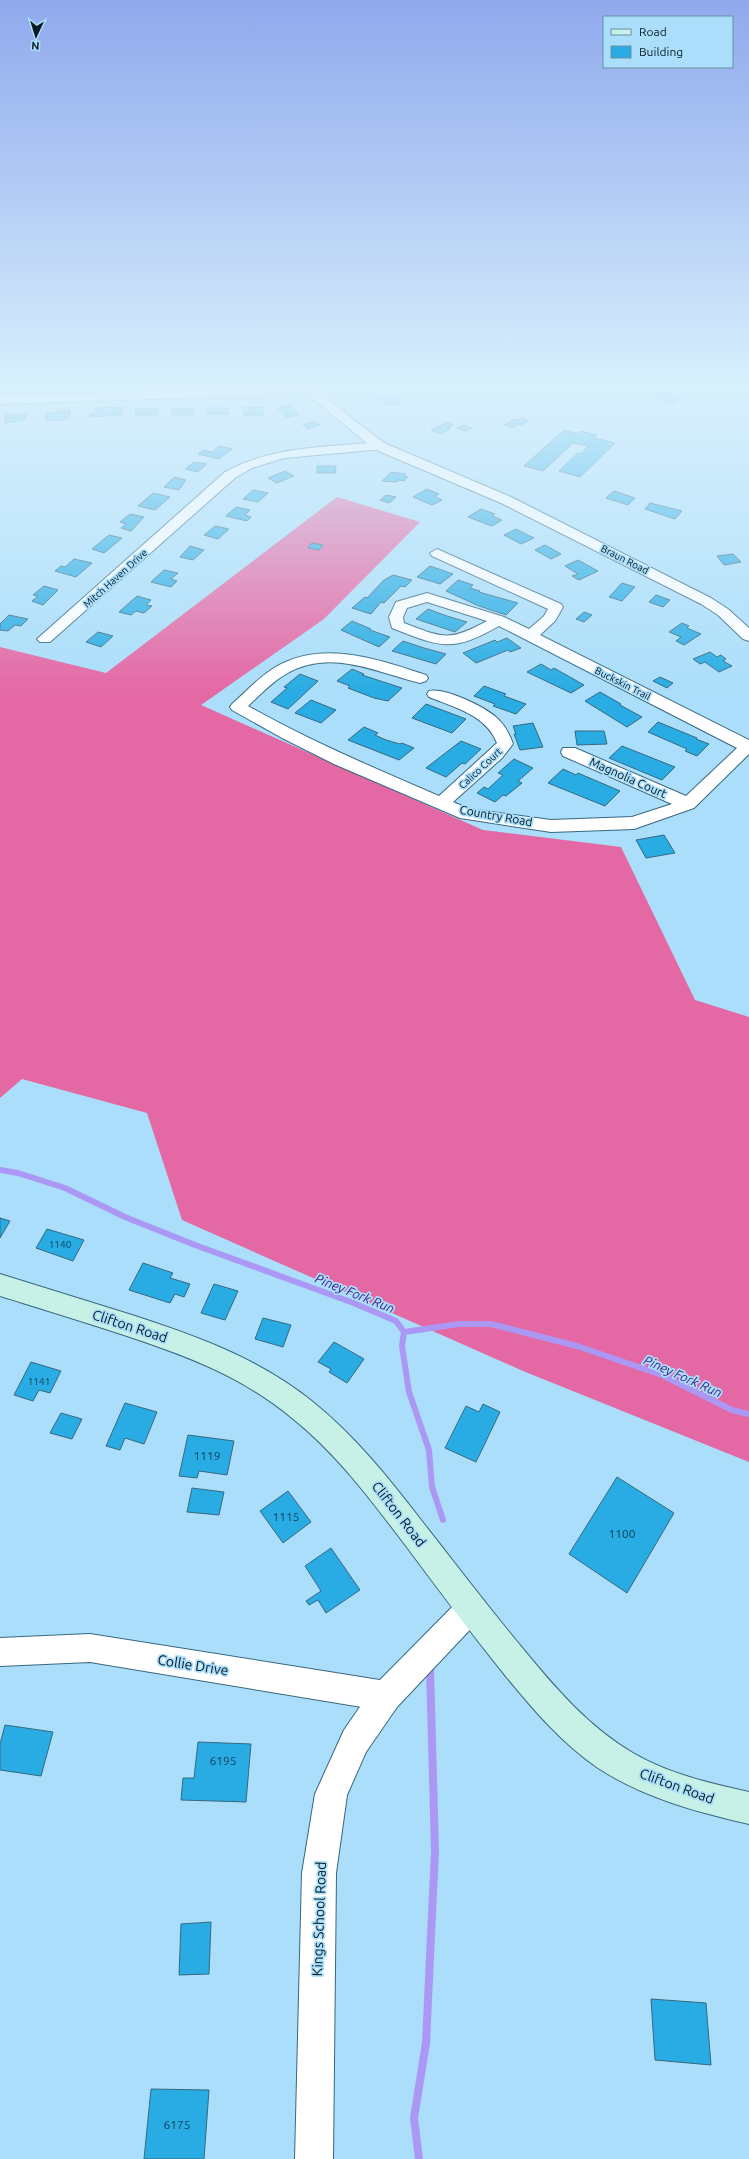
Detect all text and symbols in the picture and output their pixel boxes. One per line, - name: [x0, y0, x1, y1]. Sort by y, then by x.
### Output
- north arrow: [16, 16, 56, 56]
- legend: [603, 16, 733, 68]
- text: Road: [639, 25, 667, 38]
- text: N: [31, 40, 40, 52]
- text: Building: [639, 45, 683, 58]
- street label: Braun Road: [599, 543, 651, 576]
- street label: Mitch Haven Drive: [81, 547, 149, 610]
- street label: Buckskin Trail: [593, 665, 653, 702]
- street label: Calico Court: [457, 746, 504, 791]
- street label: Magnolia Court: [588, 755, 669, 800]
- street label: Country Road: [459, 803, 534, 828]
- house number: 1140: [49, 1239, 72, 1250]
- water label: Piney Fork Run: [313, 1271, 397, 1315]
- street label: Clifton Road: [90, 1306, 170, 1346]
- water label: Piney Fork Run: [642, 1352, 724, 1400]
- house number: 1141: [28, 1376, 50, 1387]
- house number: 1119: [193, 1449, 221, 1462]
- street label: Clifton Road: [369, 1478, 429, 1550]
- house number: 1115: [272, 1510, 300, 1523]
- house number: 1100: [608, 1527, 636, 1540]
- street label: Collie Drive: [156, 1652, 230, 1678]
- house number: 6195: [209, 1754, 237, 1767]
- street label: Clifton Road: [638, 1765, 716, 1807]
- street label: Kings School Road: [309, 1861, 329, 1977]
- house number: 6175: [163, 2118, 191, 2131]

